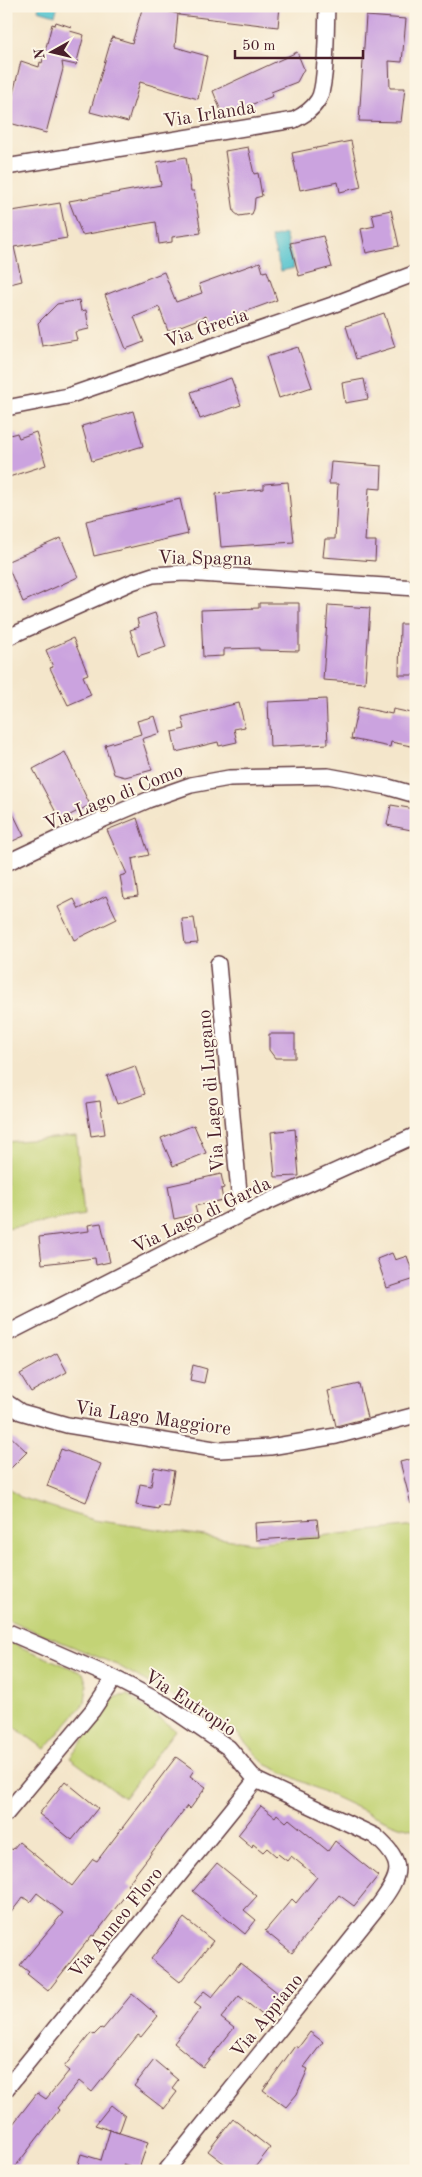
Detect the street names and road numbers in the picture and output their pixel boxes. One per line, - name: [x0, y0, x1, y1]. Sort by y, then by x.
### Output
- street label: Via Irlanda: [162, 99, 257, 132]
- street label: Via Grecia: [163, 306, 251, 352]
- street label: Via Spagna: [158, 549, 253, 570]
- street label: Via Lago di Como: [42, 762, 186, 835]
- street label: Via Lago di Lugano: [196, 1009, 229, 1173]
- street label: Via Lago di Garda: [130, 1174, 275, 1258]
- street label: Via Lago Maggiore: [73, 1399, 232, 1440]
- street label: Via Eutropio: [140, 1667, 239, 1741]
- street label: Via Anneo Floro: [67, 1864, 167, 1983]
- street label: Via Appiano: [228, 1971, 307, 2062]

